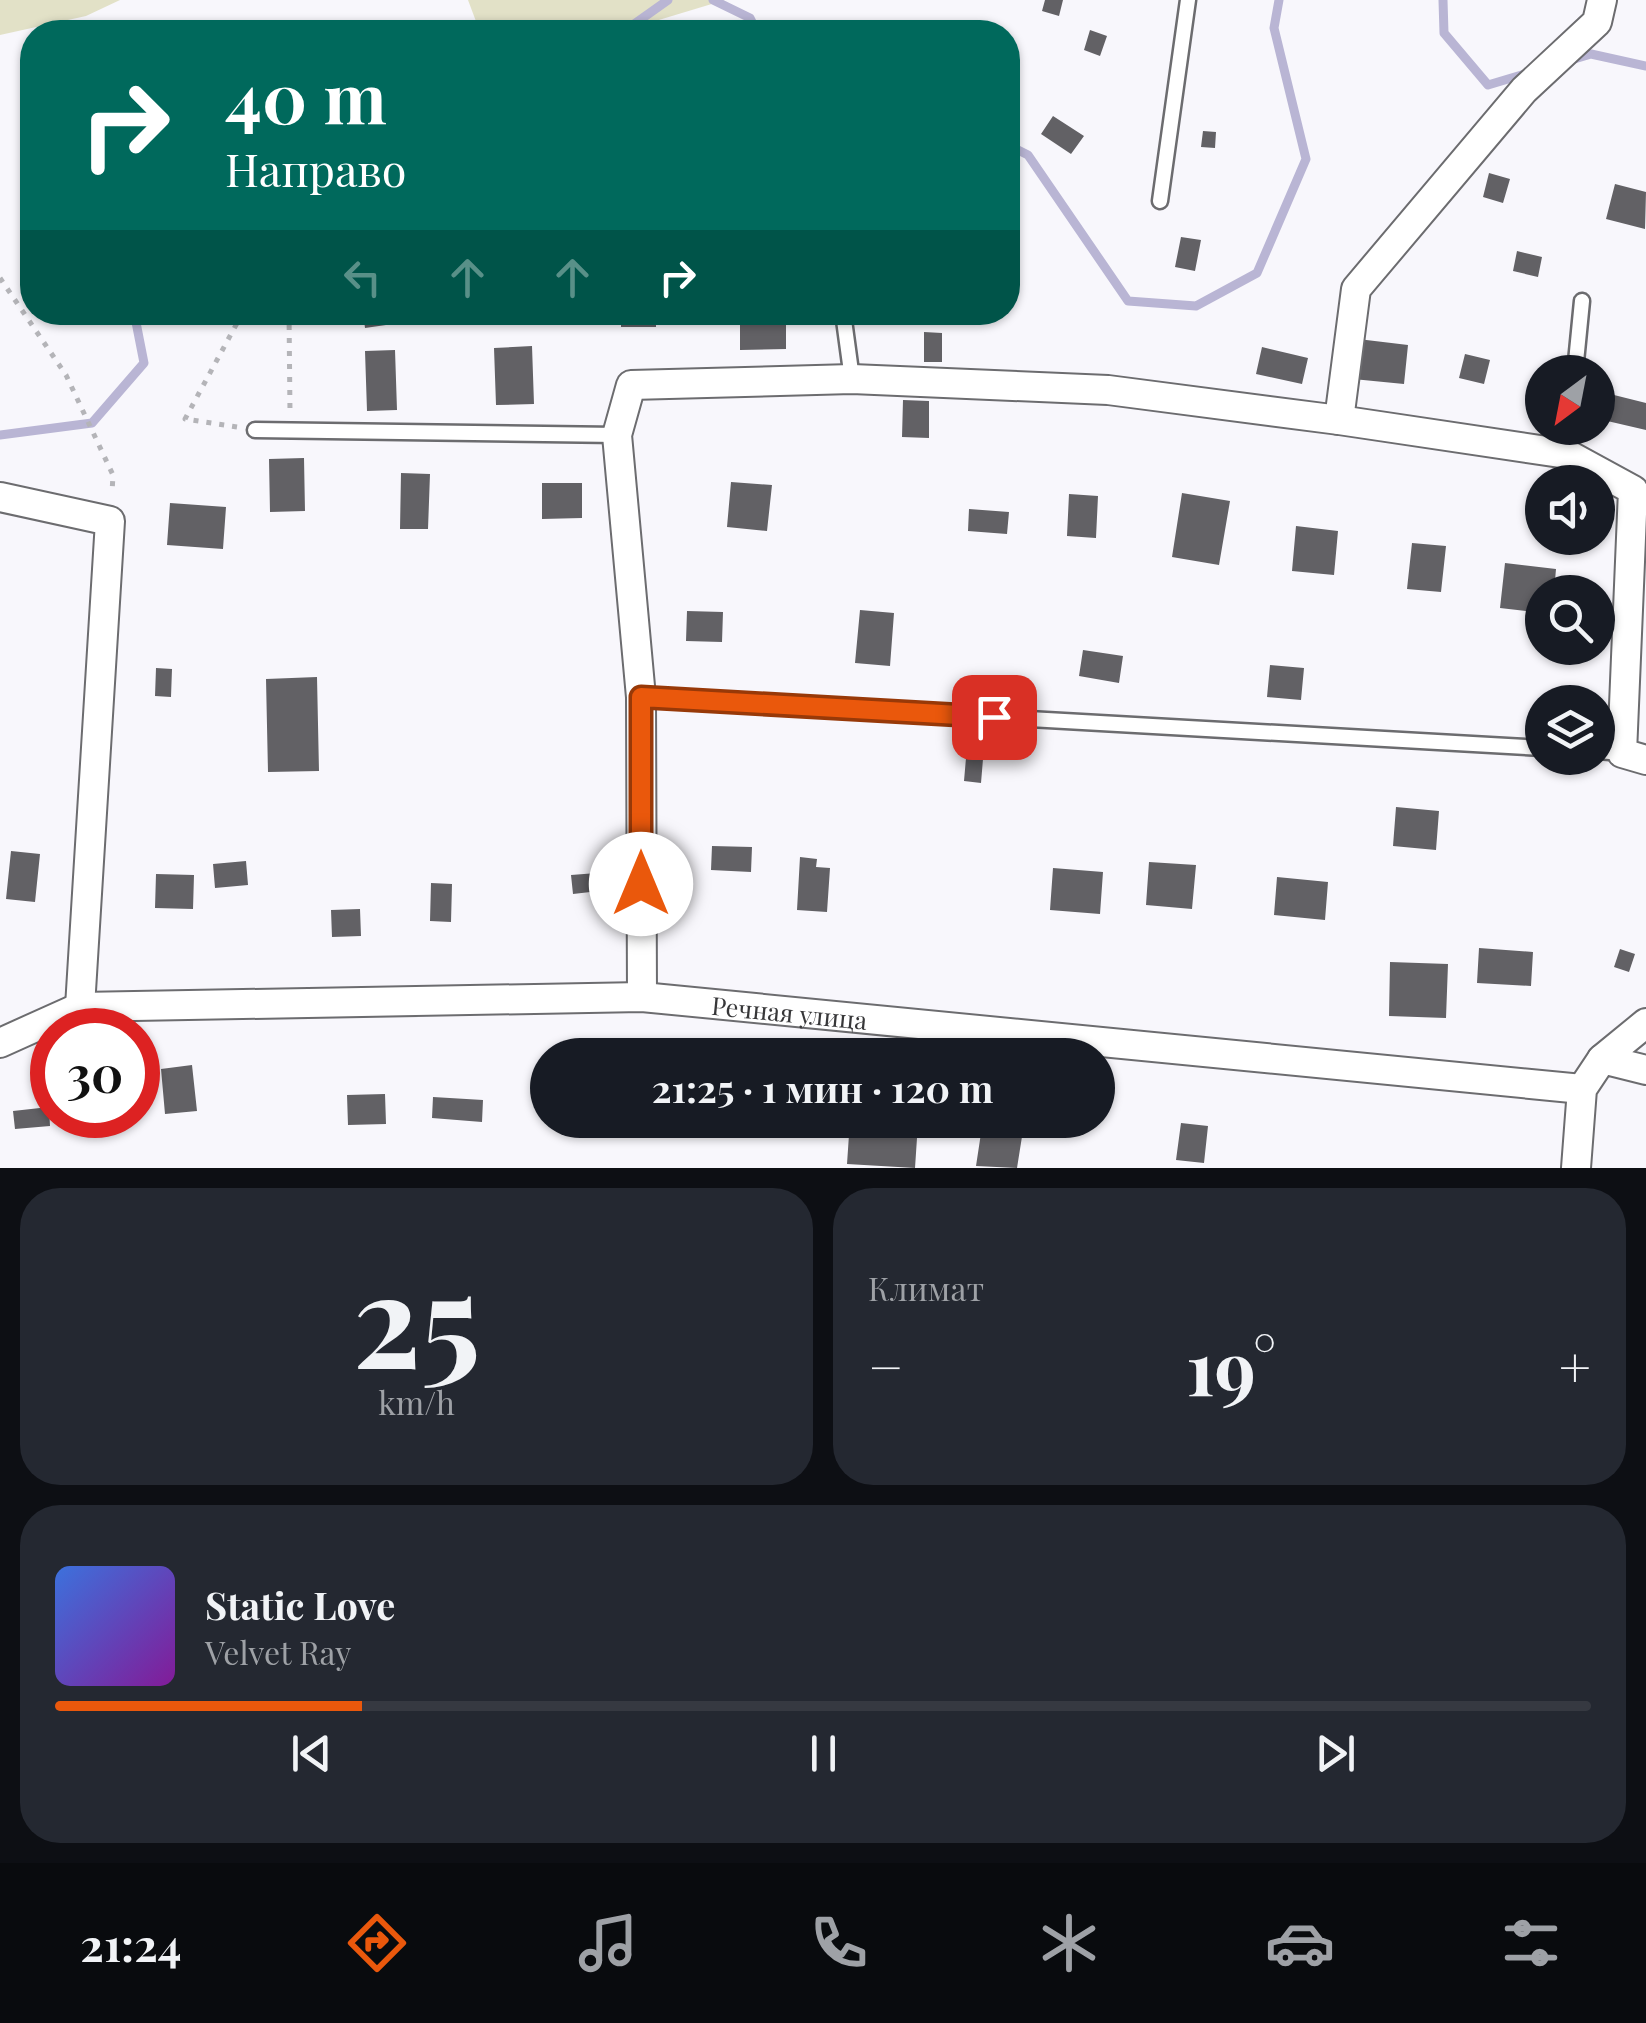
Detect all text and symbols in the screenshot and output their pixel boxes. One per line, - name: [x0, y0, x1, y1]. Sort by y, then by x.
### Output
- text: 40 m: [225, 48, 387, 142]
- icon: right: [60, 60, 190, 190]
- text: Направо: [225, 138, 407, 198]
- icon: left: [335, 250, 390, 305]
- icon: ahead: [440, 250, 495, 305]
- icon: ahead: [545, 250, 600, 305]
- icon: right: [650, 250, 705, 305]
- north arrow: [1525, 355, 1615, 445]
- map controls: [1525, 355, 1615, 775]
- button: sound: [1525, 465, 1615, 555]
- button: search: [1525, 575, 1615, 665]
- pin: [952, 675, 1037, 760]
- button: layers: [1525, 685, 1615, 775]
- icon: arrive: [967, 690, 1022, 745]
- position arrow: [589, 832, 693, 936]
- street label: Речная улица: [710, 987, 869, 1036]
- speed limit sign: 30: [30, 1008, 160, 1138]
- text: 21:25 · 1 мин · 120 m: [652, 1062, 993, 1113]
- text: 25: [353, 1228, 480, 1402]
- text: Климат: [868, 1266, 984, 1309]
- text: 19°: [1186, 1315, 1276, 1415]
- text: −: [868, 1328, 904, 1402]
- text: +: [1559, 1328, 1591, 1402]
- text: km/h: [378, 1380, 455, 1423]
- text: Static Love: [205, 1579, 395, 1630]
- text: Velvet Ray: [205, 1630, 352, 1673]
- icon: previous: [284, 1726, 339, 1781]
- icon: pause: [796, 1726, 851, 1781]
- icon: next: [1308, 1726, 1363, 1781]
- icon: directions: [342, 1908, 412, 1978]
- icon: music: [573, 1908, 643, 1978]
- icon: phone: [804, 1908, 874, 1978]
- icon: climate: [1034, 1908, 1104, 1978]
- icon: car: [1265, 1908, 1335, 1978]
- icon: filters: [1496, 1908, 1566, 1978]
- text: 21:24: [80, 1913, 181, 1973]

